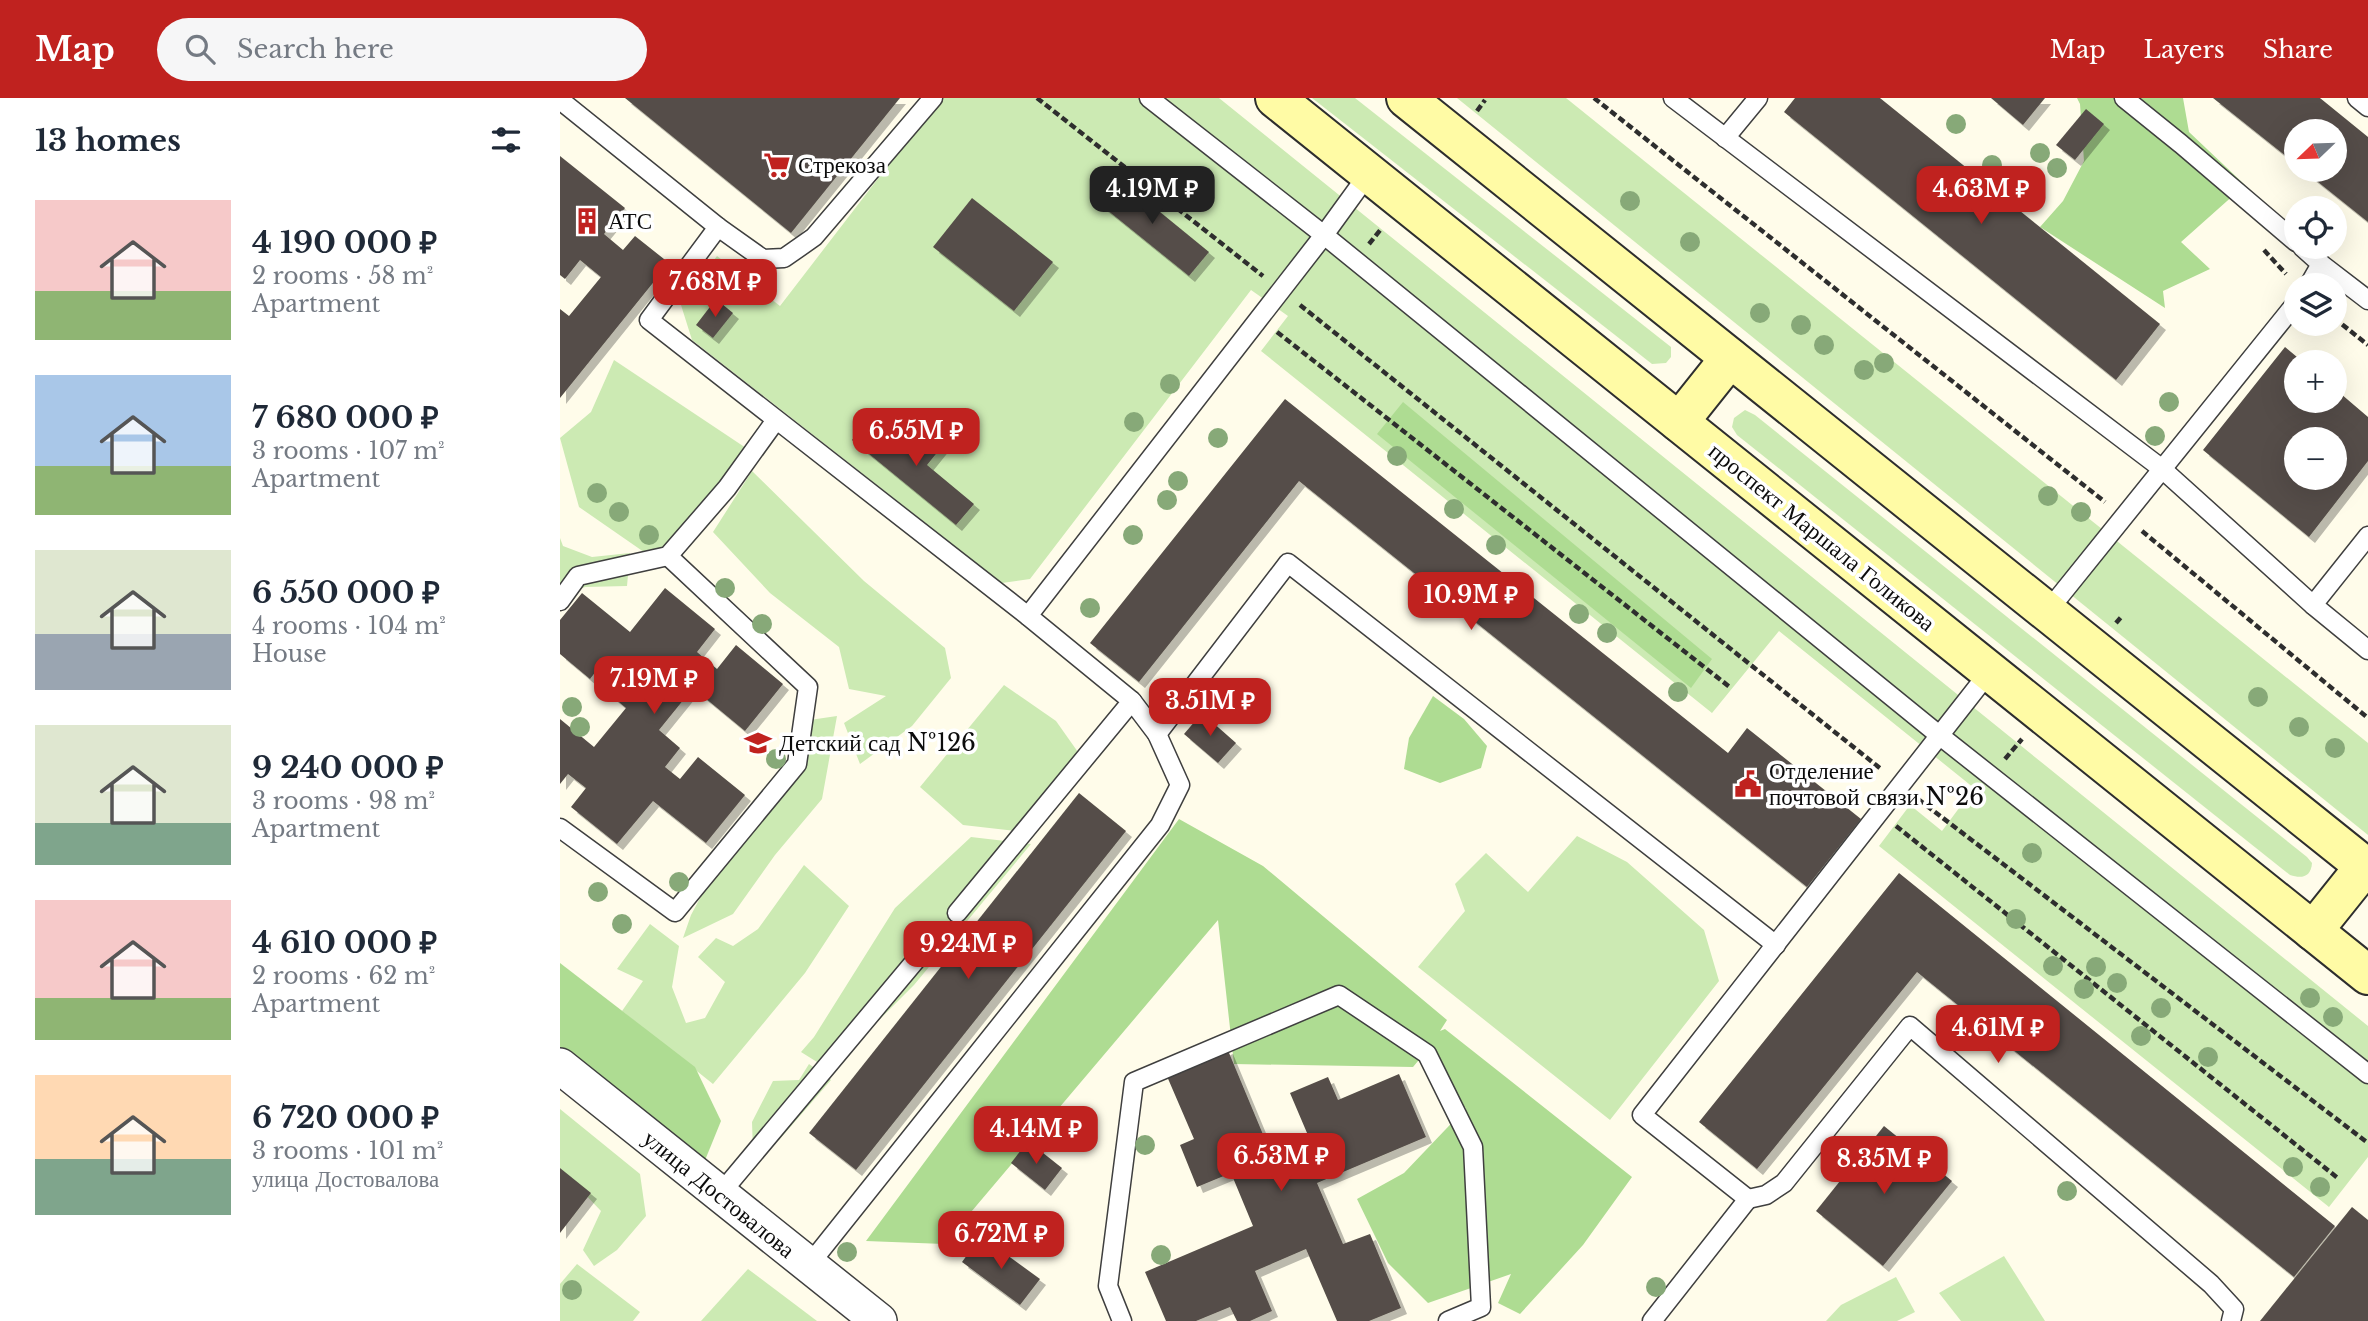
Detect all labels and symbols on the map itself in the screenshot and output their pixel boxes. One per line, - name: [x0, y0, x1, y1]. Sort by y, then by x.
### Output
- north arrow: [2284, 119, 2347, 182]
- supermarket icon: Стрекоза: [762, 150, 792, 180]
- place label: Стрекоза: [798, 151, 886, 179]
- pin: 4.19M ₽: [1087, 166, 1217, 226]
- pin: 4.63M ₽: [1916, 166, 2046, 226]
- building icon: АТС: [572, 206, 602, 236]
- place label: АТС: [608, 207, 652, 235]
- pin: 7.68M ₽: [650, 260, 780, 319]
- pin: 6.55M ₽: [851, 408, 981, 468]
- street label: проспект Маршала Голикова: [1703, 437, 1941, 637]
- pin: 10.9M ₽: [1406, 573, 1536, 632]
- pin: 7.19M ₽: [589, 656, 719, 716]
- pin: 3.51M ₽: [1145, 678, 1275, 738]
- school or university icon: Детский сад №126: [743, 728, 773, 758]
- place label: Детский сад №126: [779, 729, 976, 757]
- place label: Отделение почтовой связи №26: [1769, 757, 1984, 811]
- public building icon: Отделение почтовой связи №26: [1733, 769, 1763, 799]
- pin: 9.24M ₽: [903, 922, 1033, 981]
- pin: 4.61M ₽: [1933, 1006, 2063, 1065]
- pin: 4.14M ₽: [971, 1107, 1101, 1166]
- street label: улица Достовалова: [637, 1124, 801, 1264]
- pin: 6.53M ₽: [1216, 1134, 1346, 1193]
- pin: 8.35M ₽: [1819, 1136, 1949, 1196]
- pin: 6.72M ₽: [936, 1212, 1066, 1271]

